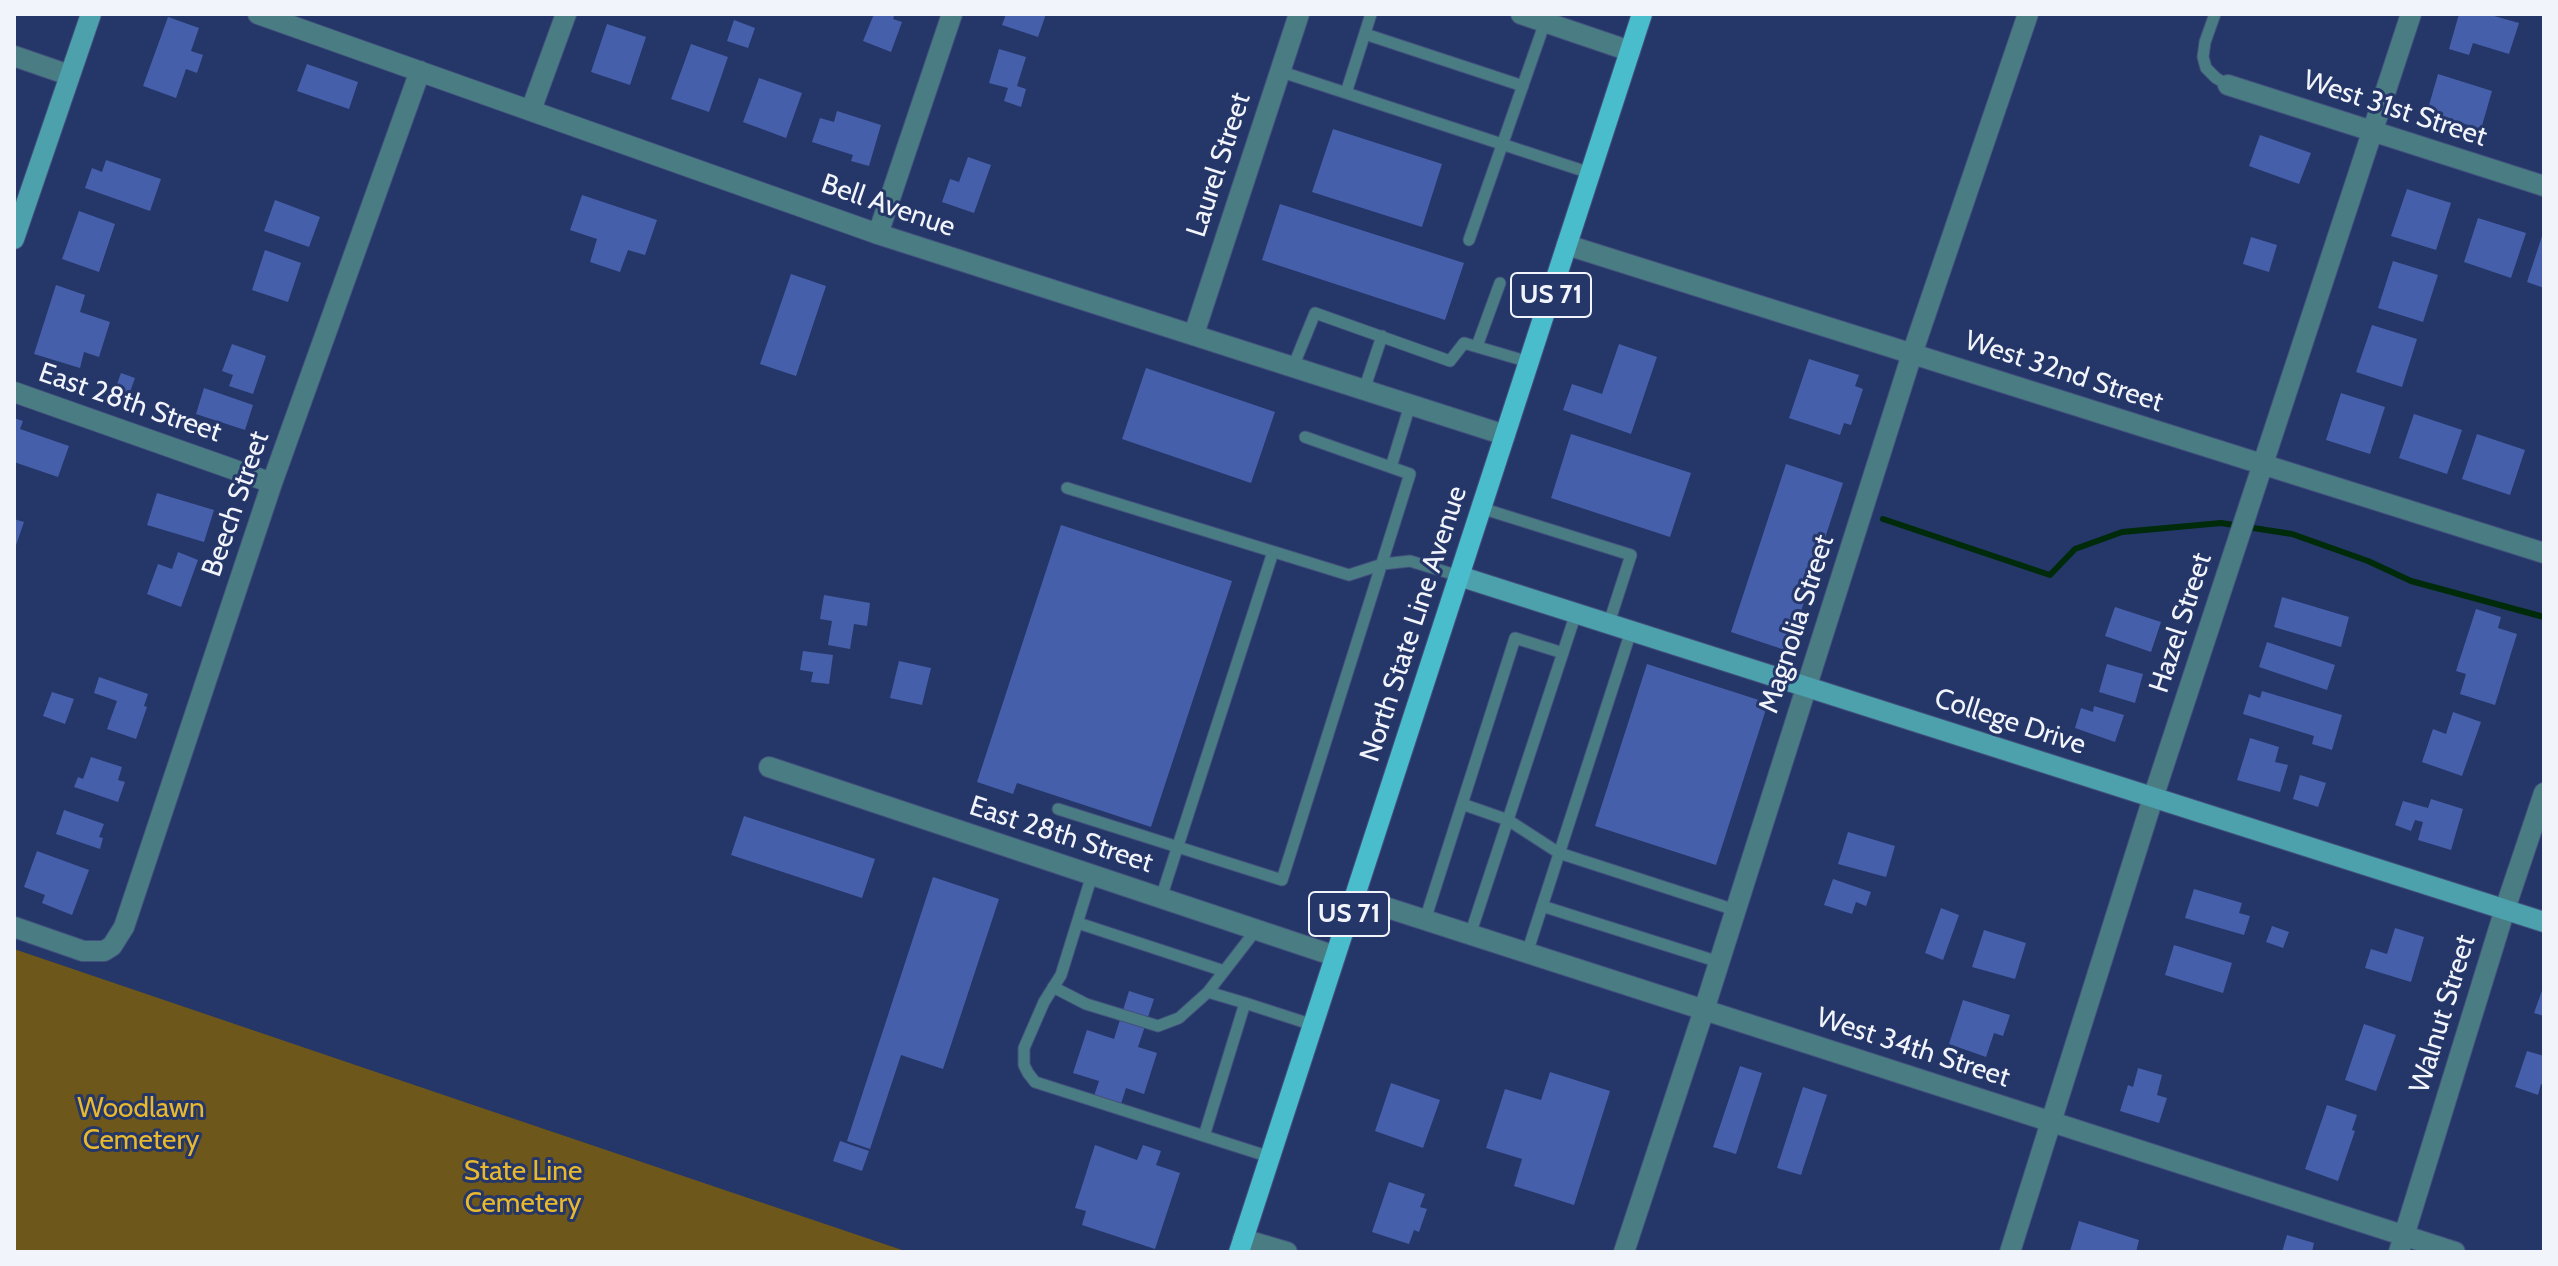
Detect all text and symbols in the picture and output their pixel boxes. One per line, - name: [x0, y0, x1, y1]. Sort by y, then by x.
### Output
- street label: West 31st Street: [2299, 64, 2491, 154]
- street label: Laurel Street: [1180, 89, 1258, 241]
- street label: Bell Avenue: [817, 167, 959, 245]
- road number: US 71: [1511, 273, 1591, 317]
- street label: West 32nd Street: [1961, 324, 2167, 420]
- street label: East 28th Street: [34, 356, 226, 450]
- street label: Beech Street: [195, 427, 277, 581]
- street label: North State Line Avenue: [1354, 482, 1474, 766]
- street label: Magnolia Street: [1752, 531, 1842, 717]
- street label: Hazel Street: [2143, 549, 2219, 697]
- street label: College Drive: [1930, 682, 2090, 762]
- street label: East 28th Street: [965, 790, 1157, 880]
- road number: US 71: [1309, 892, 1389, 936]
- street label: Walnut Street: [2403, 931, 2483, 1097]
- street label: West 34th Street: [1812, 1001, 2014, 1095]
- park label: Woodlawn Cemetery: [77, 1092, 205, 1158]
- park label: State Line Cemetery: [464, 1155, 582, 1221]

